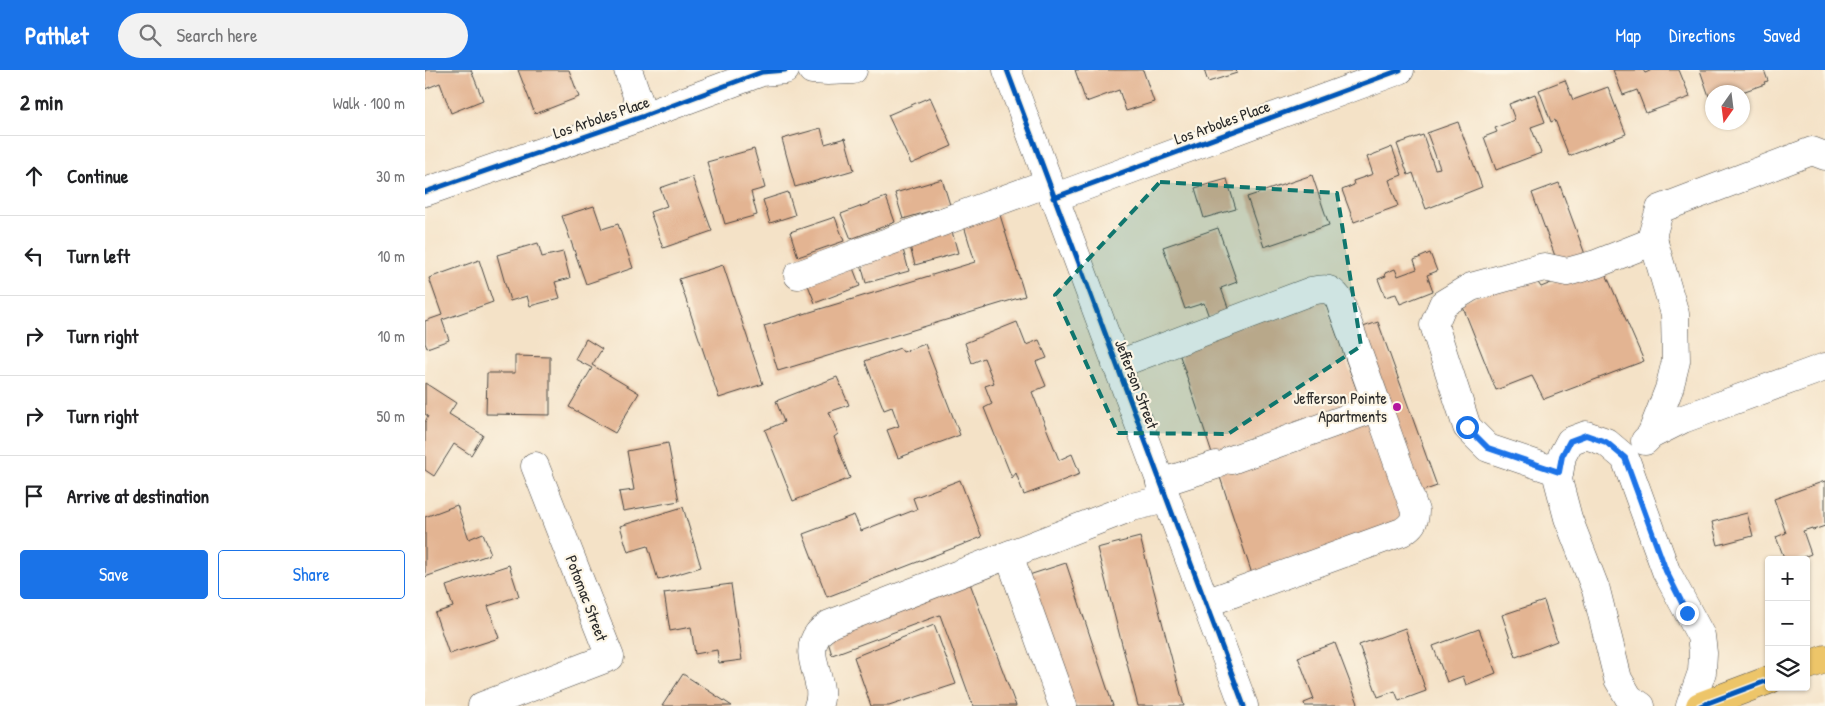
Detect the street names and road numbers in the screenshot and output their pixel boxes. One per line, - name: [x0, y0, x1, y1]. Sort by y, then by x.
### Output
- street label: Los Arboles Place: [550, 90, 653, 144]
- street label: Los Arboles Place: [1171, 94, 1274, 150]
- street label: Jefferson Street: [1110, 336, 1164, 432]
- street label: Potomac Street: [561, 552, 614, 645]

